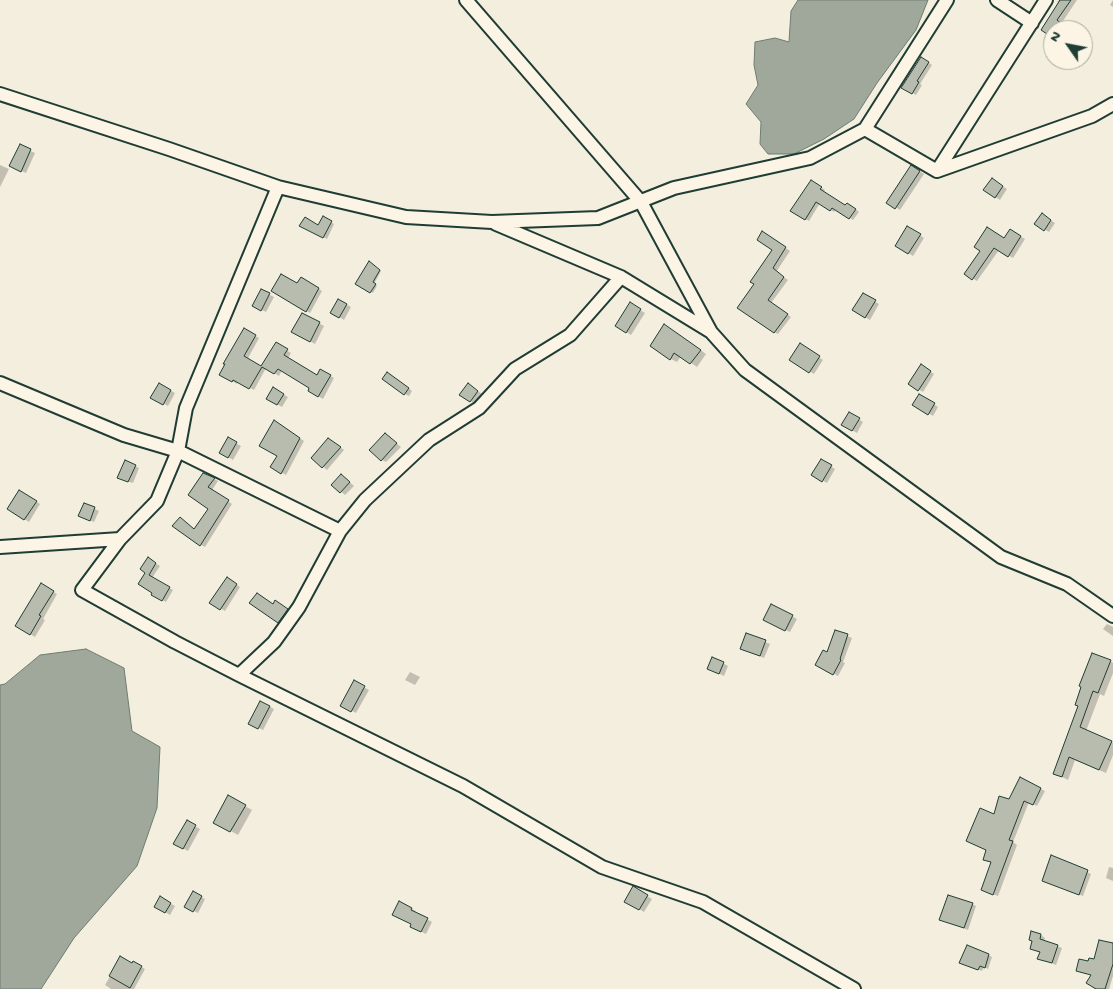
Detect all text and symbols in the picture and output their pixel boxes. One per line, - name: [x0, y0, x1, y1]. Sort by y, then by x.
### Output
- north arrow: [1043, 20, 1093, 70]
- text: N: [1046, 29, 1065, 46]

